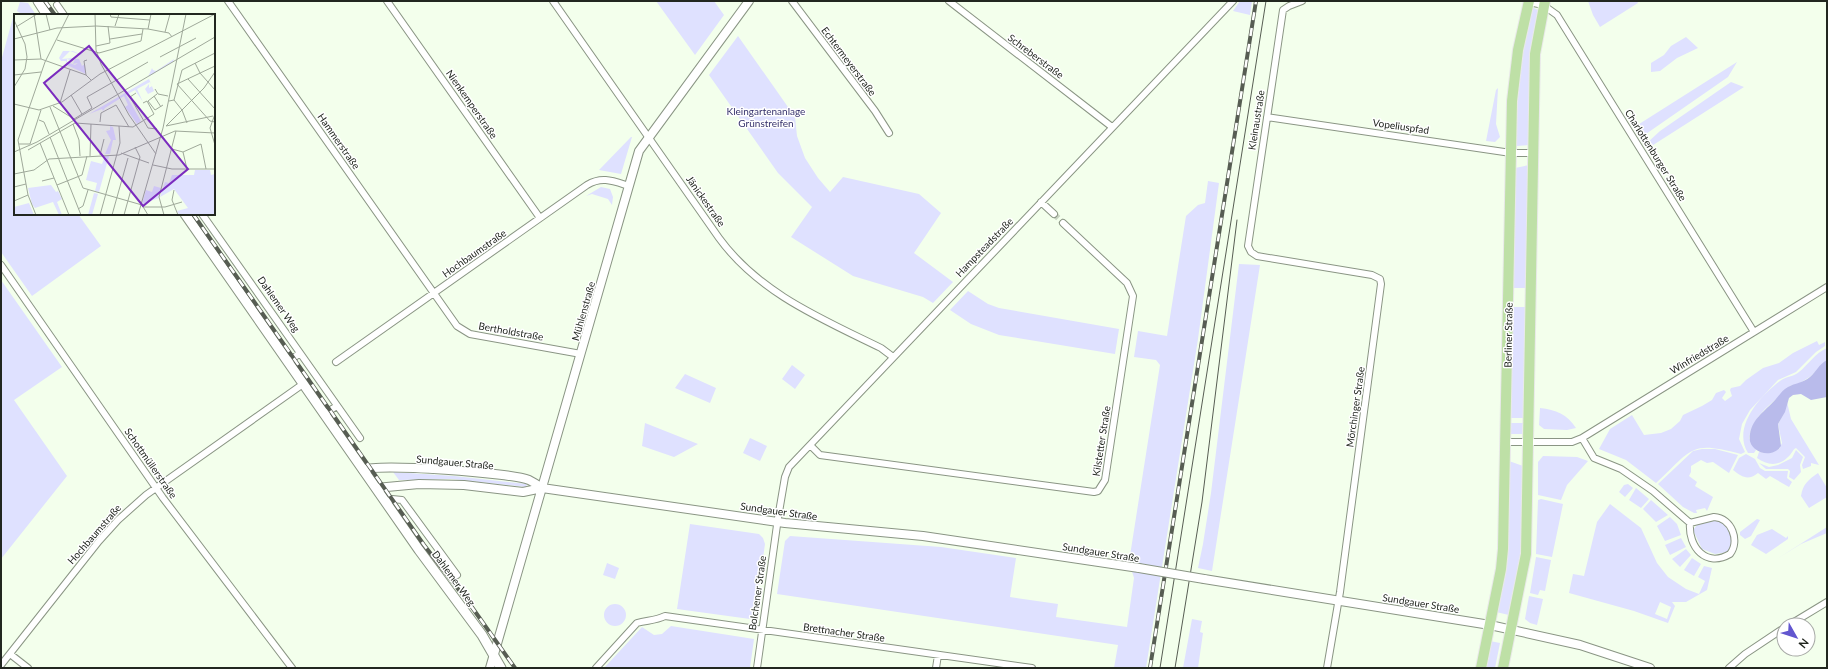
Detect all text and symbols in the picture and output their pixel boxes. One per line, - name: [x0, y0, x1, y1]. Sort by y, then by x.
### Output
- inset map: [14, 14, 215, 215]
- street label: Echtermeyerstraße: [819, 24, 879, 98]
- street label: Schreberstraße: [1006, 31, 1066, 81]
- street label: Nienkemperstraße: [444, 67, 500, 141]
- street label: Kleinaustraße: [1245, 89, 1267, 151]
- park label: Kleingartenanlage Grünstreifen: [727, 105, 805, 129]
- street label: Charlottenburger Straße: [1623, 107, 1689, 203]
- street label: Hammerstraße: [315, 111, 363, 171]
- street label: Vopeliuspfad: [1372, 116, 1430, 136]
- street label: Jänickestraße: [684, 173, 728, 229]
- street label: Hampsteadstraße: [953, 215, 1015, 279]
- street label: Hochbaumstraße: [440, 226, 508, 280]
- street label: Dahlemer Weg: [255, 274, 303, 334]
- street label: Mühlenstraße: [569, 280, 597, 342]
- street label: Berliner Straße: [1501, 302, 1515, 368]
- street label: Bertholdstraße: [478, 319, 544, 343]
- street label: Winfriedstraße: [1668, 332, 1730, 376]
- street label: Mörchinger Straße: [1343, 366, 1367, 448]
- street label: Kilstetter Straße: [1090, 405, 1112, 477]
- street label: Schottmüllerstraße: [122, 426, 180, 500]
- street label: Sundgauer Straße: [416, 453, 494, 471]
- street label: Sundgauer Straße: [740, 500, 818, 522]
- street label: Hochbaumstraße: [65, 502, 123, 566]
- street label: Sundgauer Straße: [1062, 540, 1140, 564]
- street label: Dahlemer Weg: [430, 548, 478, 608]
- street label: Bolchener Straße: [746, 555, 768, 631]
- street label: Sundgauer Straße: [1382, 591, 1460, 615]
- north arrow: [1776, 617, 1816, 657]
- street label: Brettnacher Straße: [802, 620, 886, 644]
- text: N: [1796, 636, 1812, 651]

